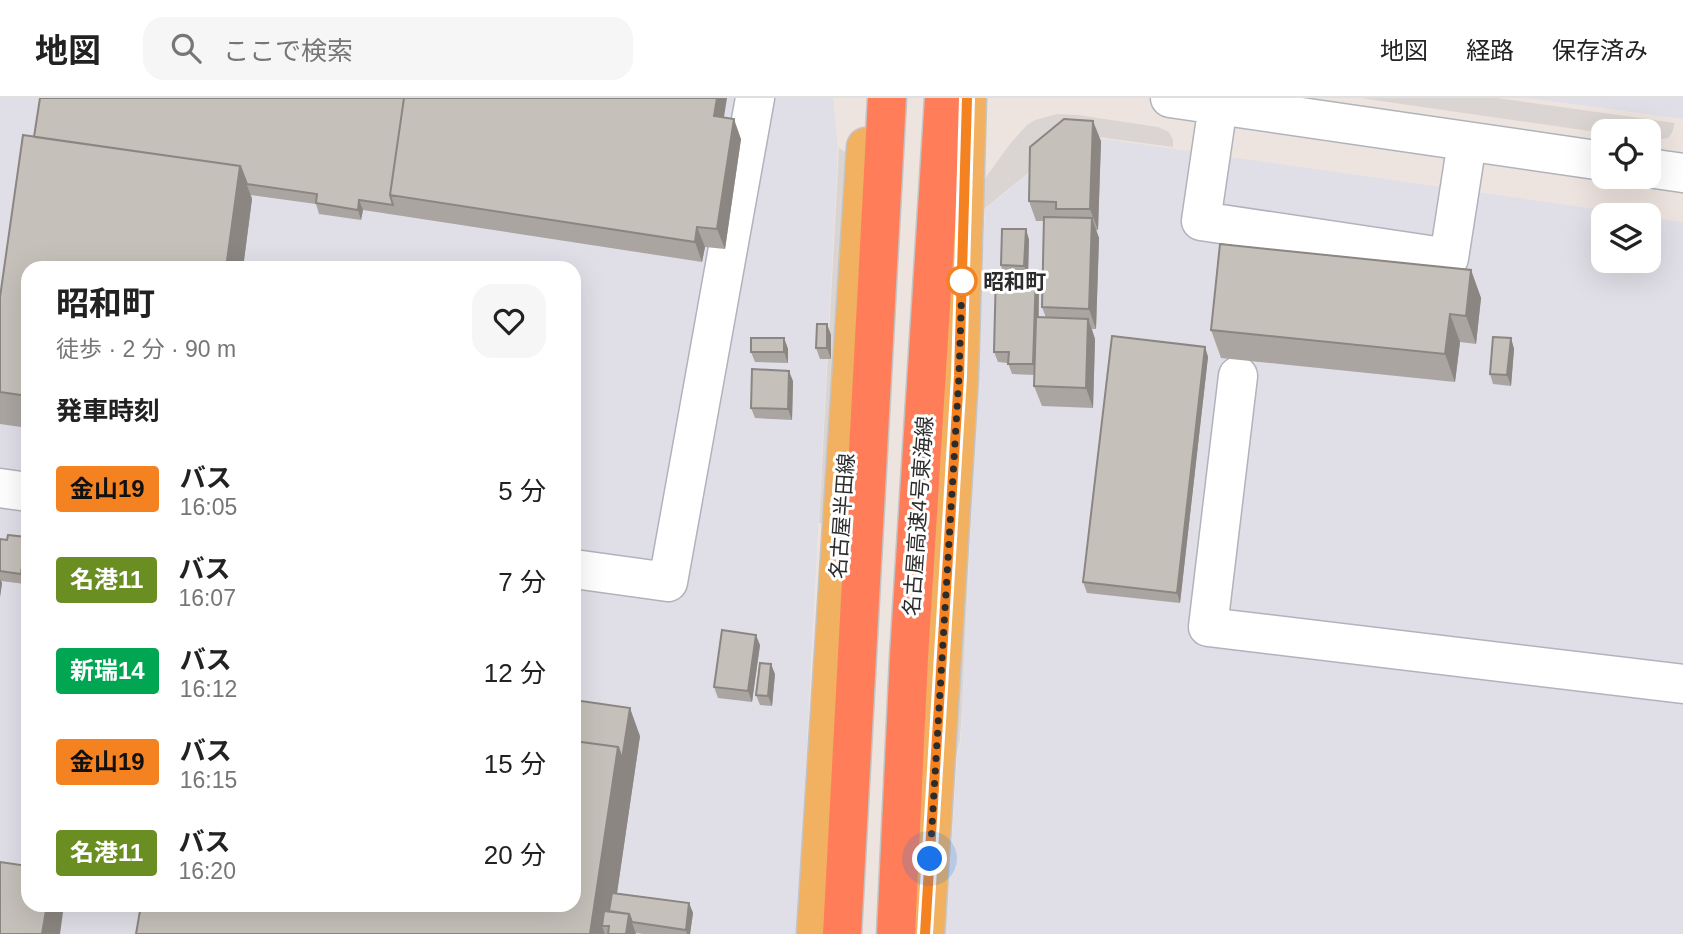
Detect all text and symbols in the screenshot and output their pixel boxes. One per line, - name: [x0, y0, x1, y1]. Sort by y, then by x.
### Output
- search box: [143, 17, 633, 80]
- icon: search: [167, 29, 205, 67]
- text: 地図: [35, 32, 101, 69]
- text: ここで検索: [223, 36, 353, 66]
- text: 地図: [1380, 37, 1428, 64]
- text: 経路: [1466, 37, 1514, 64]
- text: 保存済み: [1552, 37, 1648, 64]
- map controls: [1591, 119, 1661, 273]
- button: locate: [1591, 119, 1661, 189]
- button: layers: [1591, 203, 1661, 273]
- marker: 昭和町: [947, 266, 977, 296]
- place label: 昭和町: [983, 270, 1046, 293]
- button: heart: [472, 284, 546, 358]
- text: 昭和町: [56, 285, 155, 322]
- text: 徒歩 · 2 分 · 90 m: [56, 336, 236, 362]
- text: 発車時刻: [56, 396, 160, 426]
- street label: 名古屋高速4号東海線: [900, 415, 936, 617]
- street label: 名古屋半田線: [826, 452, 858, 580]
- text: バス: [180, 463, 232, 493]
- text: 金山19: [70, 475, 145, 502]
- text: 5 分: [498, 476, 546, 506]
- text: 16:05: [180, 494, 237, 520]
- text: バス: [178, 554, 230, 584]
- text: 名港11: [70, 566, 143, 593]
- text: 7 分: [498, 567, 546, 597]
- text: 16:07: [178, 585, 236, 611]
- text: バス: [180, 645, 232, 675]
- text: 新瑞14: [70, 657, 145, 684]
- text: 12 分: [484, 658, 546, 688]
- text: 16:12: [180, 676, 237, 702]
- text: バス: [180, 736, 232, 766]
- text: 金山19: [70, 748, 145, 775]
- text: 15 分: [484, 749, 546, 779]
- text: 16:15: [180, 767, 237, 793]
- text: バス: [178, 827, 230, 857]
- text: 名港11: [70, 839, 143, 866]
- text: 20 分: [484, 840, 546, 870]
- your location: [912, 841, 947, 876]
- text: 16:20: [178, 858, 236, 884]

